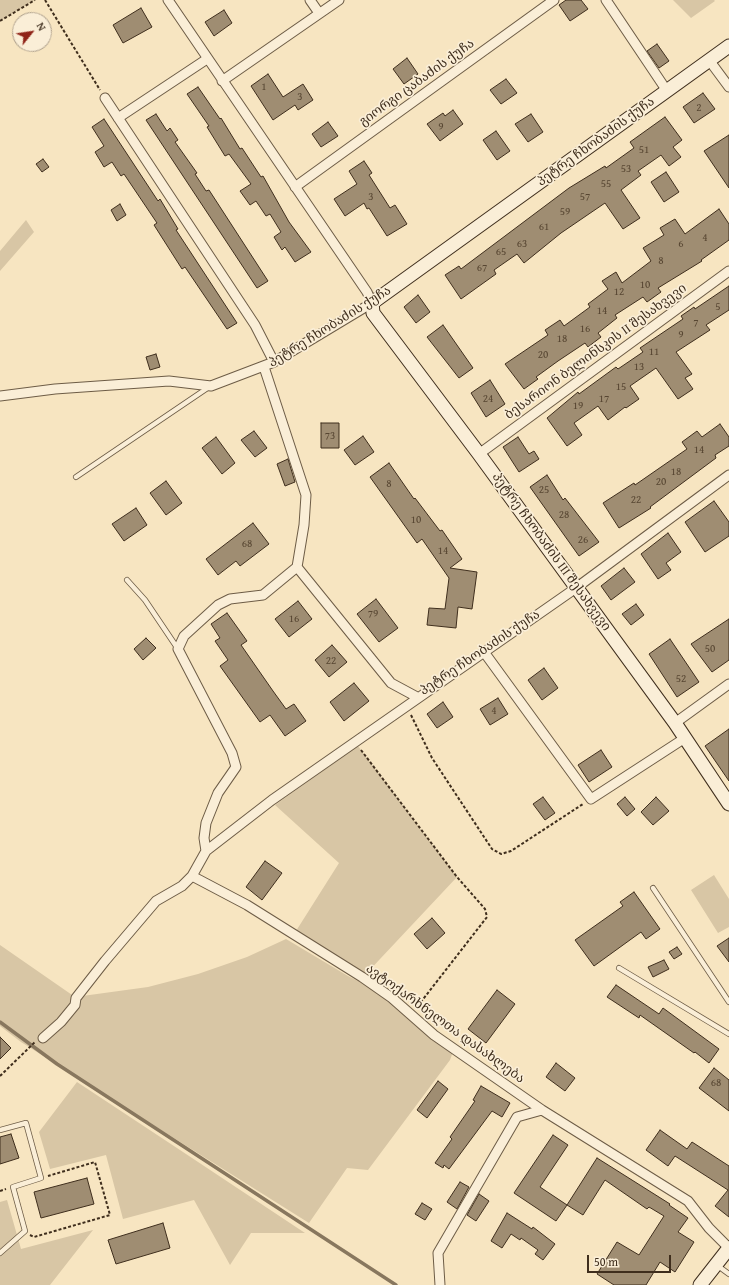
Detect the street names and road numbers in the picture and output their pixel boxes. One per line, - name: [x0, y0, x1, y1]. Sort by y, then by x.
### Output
- street label: გიორგი ცაბაძის ქუჩა: [356, 36, 478, 130]
- street label: პეტრე ჩხობაძის ქუჩა: [534, 94, 658, 190]
- street label: ბესარიონ ბელინსკის II შესახვევი: [502, 281, 690, 423]
- street label: პეტრე ჩხობაძის ქუჩა: [266, 283, 394, 371]
- street label: პეტრე ჩხობაძის III შესახვევი: [488, 470, 614, 634]
- street label: პეტრე ჩხობაძის ქუჩა: [417, 607, 543, 699]
- street label: ავტოქარხნელთა დასახლება: [362, 961, 528, 1087]

